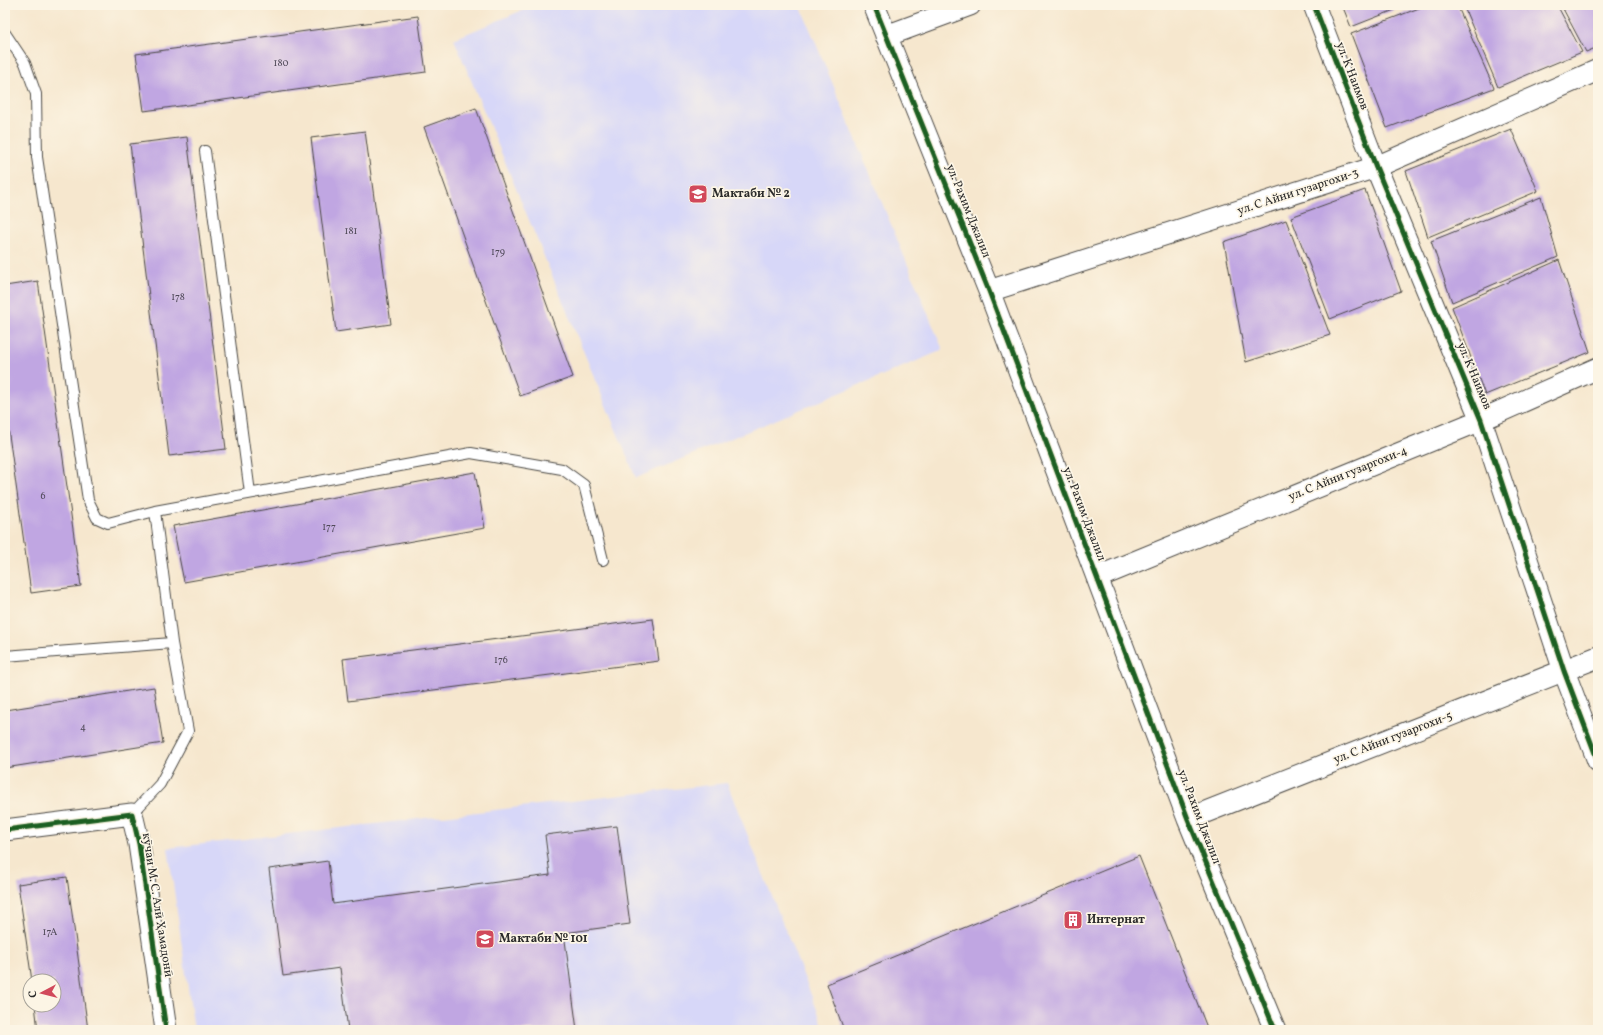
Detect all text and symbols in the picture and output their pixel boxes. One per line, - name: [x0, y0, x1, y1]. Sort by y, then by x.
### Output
- street label: ул. К Наимов: [1332, 40, 1372, 112]
- house number: 180: [274, 56, 288, 70]
- street label: ул. Рахим Джалил: [942, 162, 994, 261]
- street label: ул. С Айни гузаргохи-3: [1235, 165, 1361, 219]
- school or university icon: Мактаби № 2: [687, 183, 709, 205]
- place label: Мактаби № 2: [712, 186, 790, 202]
- house number: 181: [345, 224, 358, 238]
- house number: 179: [491, 245, 505, 259]
- house number: 178: [171, 290, 185, 304]
- street label: ул. К Наимов: [1453, 340, 1495, 412]
- street label: ул. С Айни гузаргохи-4: [1286, 443, 1410, 505]
- street label: ул. Рахим Джалил: [1059, 465, 1109, 564]
- house number: 6: [40, 489, 46, 503]
- house number: 177: [322, 520, 336, 534]
- house number: 176: [494, 653, 508, 667]
- street label: ул. С Айни гузаргохи-5: [1331, 708, 1455, 768]
- house number: 4: [80, 720, 86, 734]
- street label: ул. Рахим Джалил: [1174, 768, 1224, 867]
- street label: кӯчаи М. С. Алӣ Ҳамадонӣ: [138, 832, 176, 978]
- building icon: Интернат: [1062, 909, 1084, 931]
- place label: Интернат: [1087, 912, 1145, 928]
- house number: 17А: [43, 925, 57, 939]
- school or university icon: Мактаби № 101: [474, 928, 496, 950]
- place label: Мактаби № 101: [499, 931, 588, 947]
- north arrow: [22, 973, 62, 1013]
- text: С: [26, 990, 41, 998]

